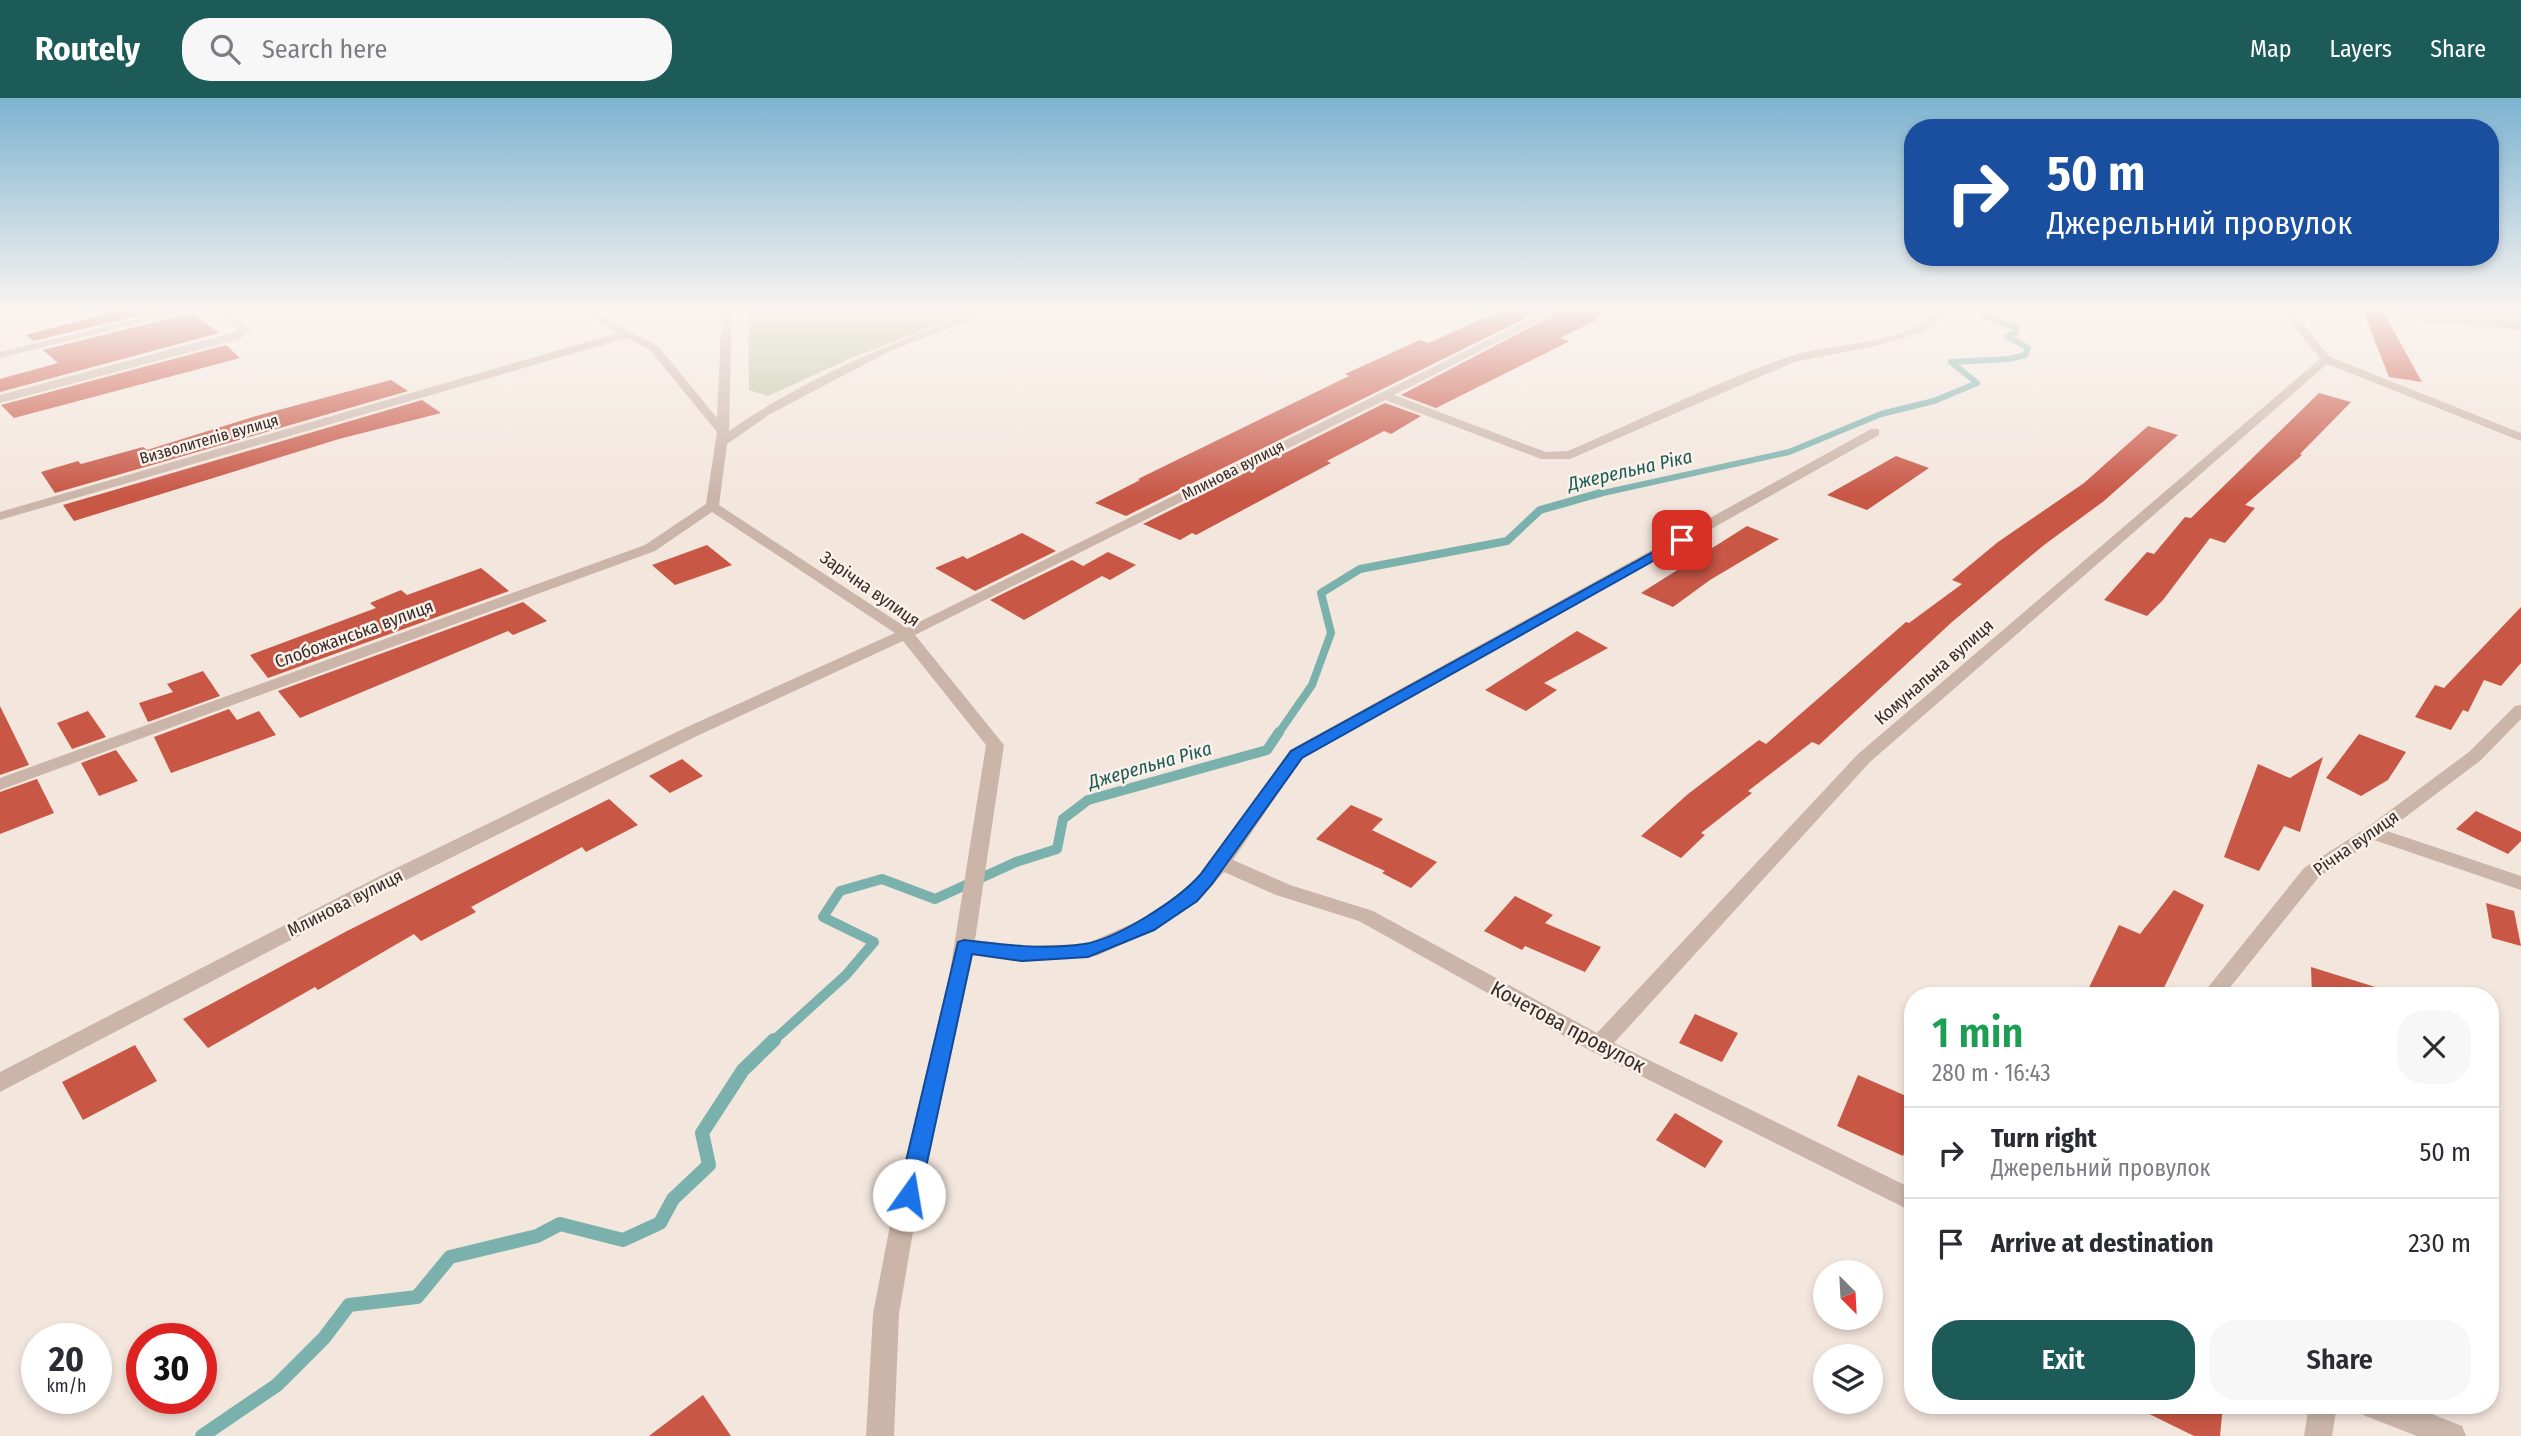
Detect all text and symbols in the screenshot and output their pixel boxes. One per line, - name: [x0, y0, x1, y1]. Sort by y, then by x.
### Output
- search box: [182, 18, 672, 81]
- text: Routely: [35, 29, 140, 69]
- icon: search: [206, 30, 244, 68]
- text: Search here: [262, 34, 387, 65]
- text: Map: [2250, 35, 2292, 63]
- text: Layers: [2330, 35, 2392, 63]
- text: Share: [2430, 35, 2486, 63]
- text: 50 m: [2047, 144, 2145, 203]
- icon: right: [1932, 147, 2023, 238]
- text: Джерельний провулок: [2047, 204, 2352, 242]
- street label: Визволителів вулиця: [137, 410, 281, 468]
- street label: Млинова вулиця: [1179, 436, 1287, 504]
- water label: Джерельна Ріка: [1563, 444, 1695, 496]
- pin: [1652, 510, 1712, 570]
- icon: arrive: [1663, 521, 1701, 559]
- street label: Зарічна вулиця: [816, 546, 924, 632]
- street label: Слобожанська вулиця: [272, 595, 436, 673]
- street label: Комунальна вулиця: [1870, 614, 1998, 730]
- water label: Джерельна Ріка: [1084, 736, 1214, 794]
- street label: Річна вулиця: [2309, 805, 2403, 881]
- street label: Млинова вулиця: [284, 864, 406, 942]
- street label: Кочетова провулок: [1486, 975, 1650, 1079]
- text: 1 min: [1932, 1008, 2023, 1058]
- button: close: [2397, 1010, 2471, 1084]
- text: 280 m · 16:43: [1932, 1059, 2051, 1087]
- text: Turn right: [1991, 1123, 2097, 1154]
- icon: right: [1932, 1134, 1970, 1172]
- text: 50 m: [2419, 1137, 2471, 1168]
- text: Джерельний провулок: [1991, 1154, 2210, 1182]
- position arrow: [872, 1158, 946, 1232]
- icon: arrive: [1932, 1225, 1970, 1263]
- text: Arrive at destination: [1991, 1228, 2214, 1259]
- text: 230 m: [2408, 1228, 2471, 1259]
- north arrow: [1813, 1260, 1883, 1330]
- map controls: [1813, 1260, 1883, 1414]
- button: Exit: [1932, 1320, 2195, 1400]
- button: Share: [2209, 1320, 2471, 1400]
- speed limit sign: 30: [126, 1323, 217, 1414]
- text: 20: [49, 1338, 84, 1380]
- button: layers: [1813, 1344, 1883, 1414]
- text: km/h: [46, 1375, 87, 1397]

